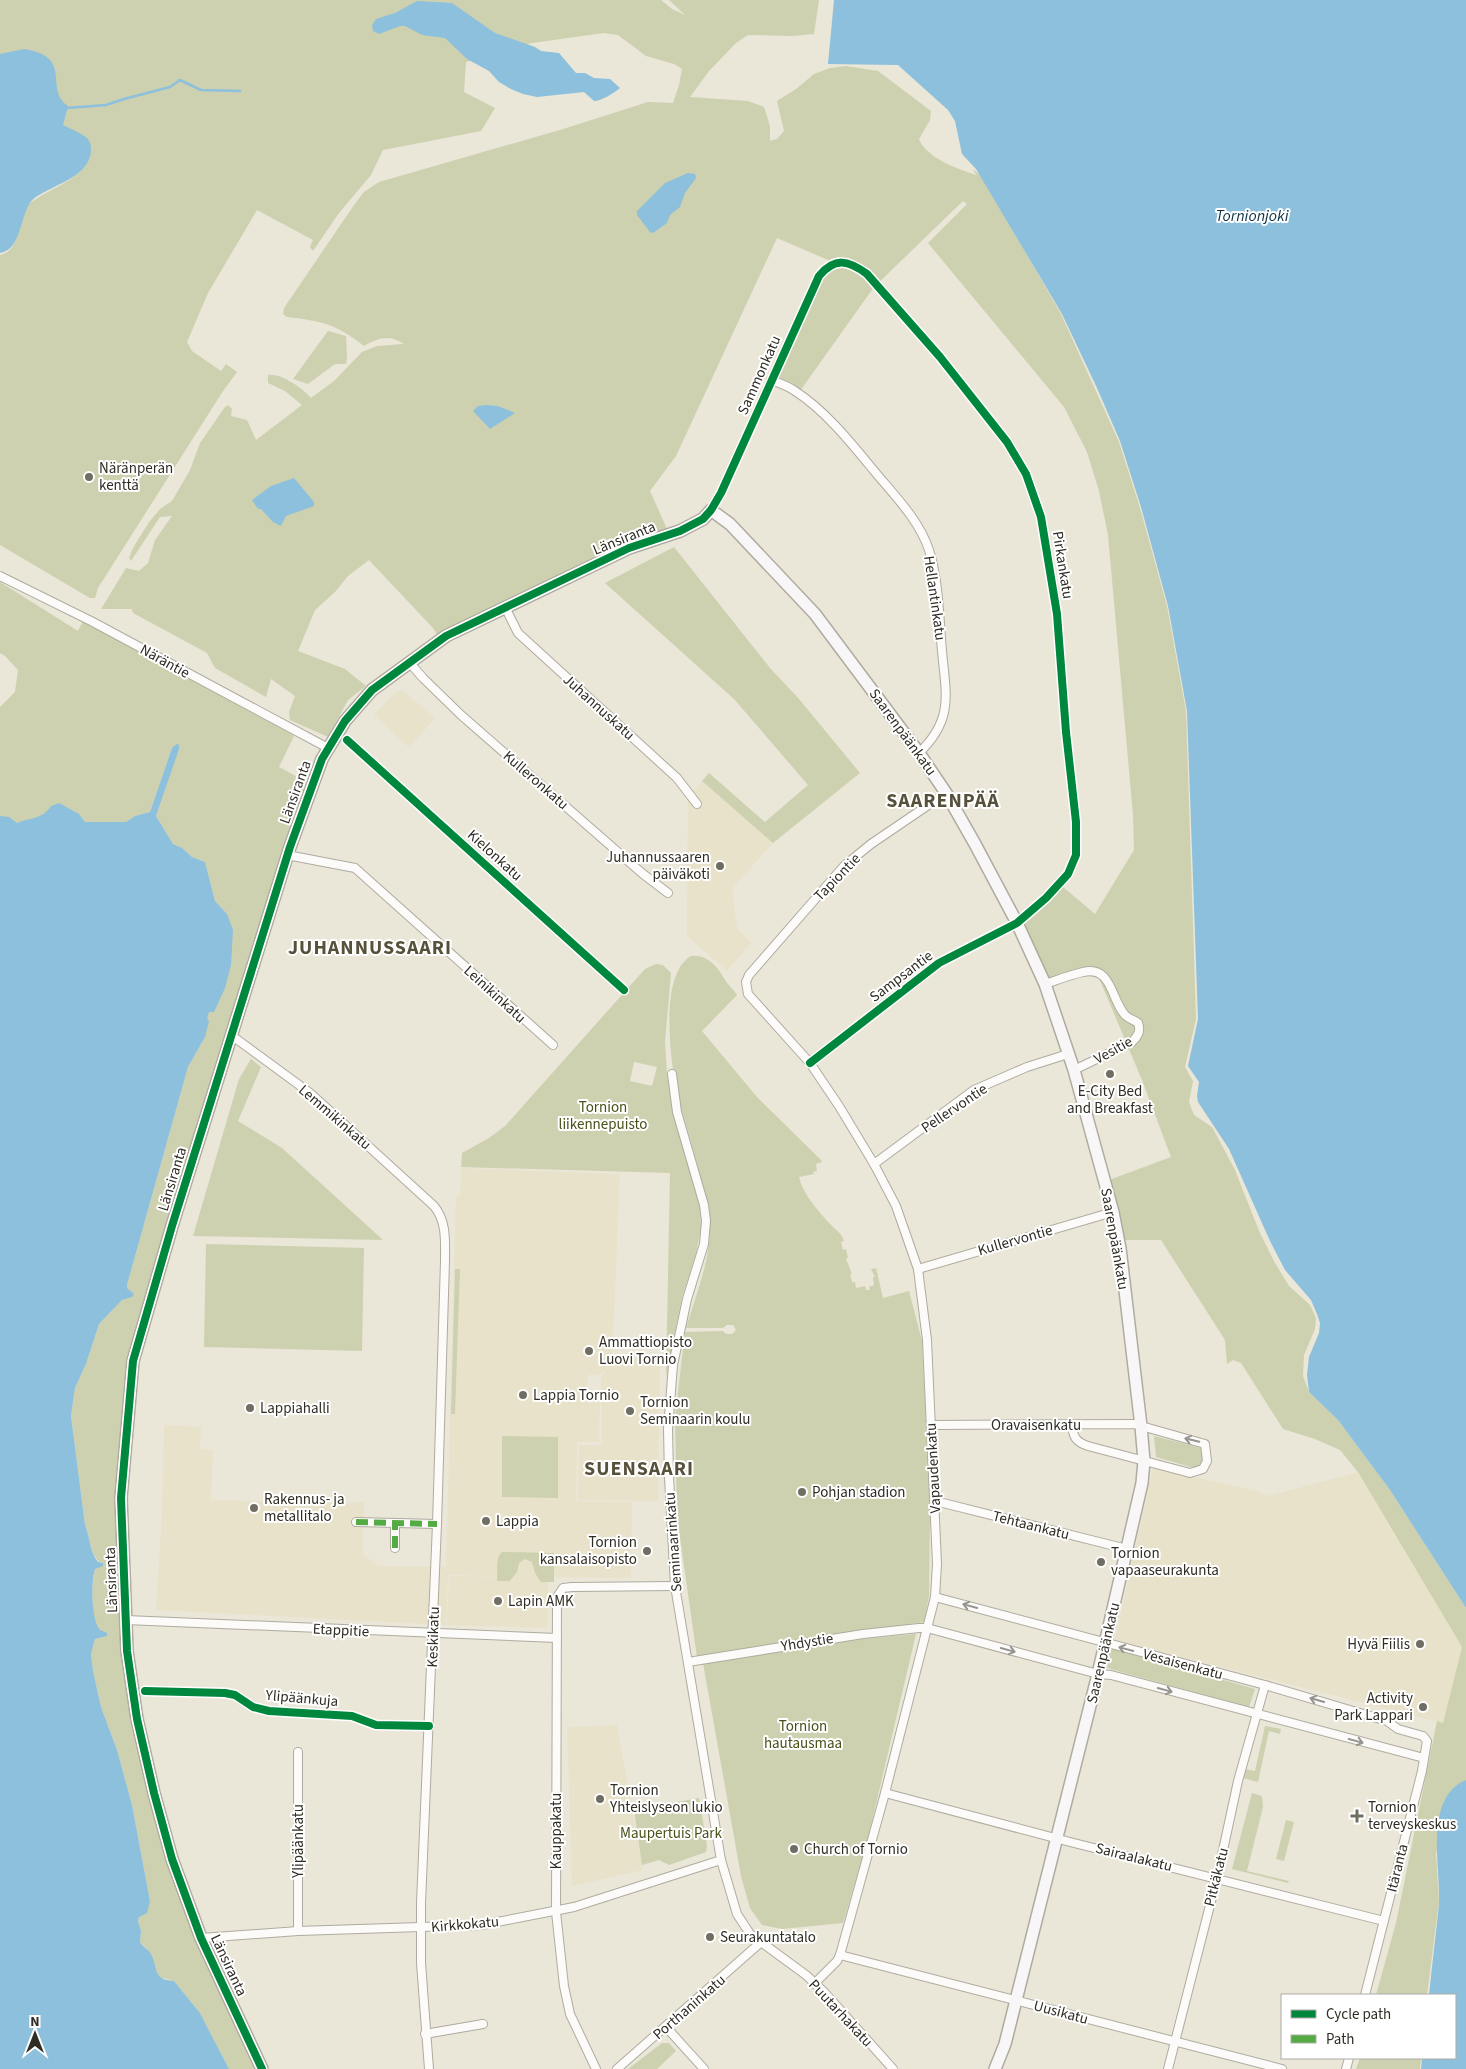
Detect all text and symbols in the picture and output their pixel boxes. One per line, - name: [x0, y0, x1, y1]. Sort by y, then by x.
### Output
- water label: Tornionjoki: [1216, 205, 1289, 227]
- street label: Sammonkatu: [733, 332, 786, 418]
- place label: Näränperän kenttä: [99, 458, 173, 496]
- marker: Näränperän kenttä: [83, 471, 95, 483]
- street label: Länsiranta: [590, 516, 659, 561]
- street label: Pirkankatu: [1047, 530, 1078, 600]
- street label: Hellantinkatu: [918, 554, 951, 642]
- street label: Näräntie: [136, 639, 194, 684]
- street label: Juhannuskatu: [558, 670, 639, 745]
- street label: Saarenpäänkatu: [864, 684, 941, 780]
- street label: Kulleronkatu: [498, 746, 573, 815]
- street label: Länsiranta: [274, 758, 317, 827]
- district label: SAARENPÄÄ: [886, 787, 1000, 815]
- street label: Kielonkatu: [462, 825, 527, 886]
- place label: Juhannussaaren päiväkoti: [606, 847, 710, 885]
- street label: Tapiontie: [809, 849, 865, 906]
- marker: Juhannussaaren päiväkoti: [714, 860, 726, 872]
- district label: JUHANNUSSAARI: [288, 934, 452, 962]
- street label: Sampsantie: [865, 946, 937, 1007]
- street label: Leinikinkatu: [459, 961, 530, 1028]
- street label: Vesitie: [1090, 1031, 1136, 1070]
- marker: E-City Bed and Breakfast: [1104, 1068, 1116, 1080]
- street label: Pellervontie: [917, 1079, 992, 1138]
- street label: Lemmikinkatu: [294, 1080, 376, 1155]
- place label: E-City Bed and Breakfast: [1067, 1081, 1153, 1119]
- park label: Tornion liikennepuisto: [559, 1097, 647, 1135]
- street label: Länsiranta: [153, 1145, 192, 1214]
- street label: Saarenpäänkatu: [1095, 1186, 1134, 1292]
- street label: Kullervontie: [975, 1220, 1055, 1261]
- place label: Ammattiopisto Luovi Tornio: [599, 1332, 692, 1370]
- marker: Ammattiopisto Luovi Tornio: [583, 1345, 595, 1357]
- place label: Lappia Tornio: [533, 1385, 619, 1406]
- marker: Lappia Tornio: [517, 1389, 529, 1401]
- place label: Tornion Seminaarin koulu: [640, 1392, 750, 1430]
- place label: Lappiahalli: [260, 1398, 330, 1419]
- marker: Lappiahalli: [244, 1402, 256, 1414]
- marker: Tornion Seminaarin koulu: [624, 1405, 636, 1417]
- street label: Oravaisenkatu: [991, 1415, 1081, 1436]
- street label: Vapaudenkatu: [921, 1422, 946, 1514]
- one-way arrow: [1185, 1435, 1201, 1444]
- district label: SUENSAARI: [584, 1455, 694, 1483]
- place label: Pohjan stadion: [812, 1482, 906, 1503]
- marker: Pohjan stadion: [796, 1486, 808, 1498]
- place label: Rakennus- ja metallitalo: [264, 1489, 345, 1527]
- street label: Seminaarinkatu: [660, 1491, 687, 1593]
- marker: Rakennus- ja metallitalo: [248, 1502, 260, 1514]
- street label: Tehtaankatu: [990, 1506, 1072, 1545]
- place label: Lappia: [496, 1511, 539, 1532]
- marker: Lappia: [480, 1515, 492, 1527]
- place label: Tornion kansalaisopisto: [540, 1532, 637, 1570]
- place label: Tornion vapaaseurakunta: [1111, 1543, 1219, 1581]
- marker: Tornion kansalaisopisto: [641, 1545, 653, 1557]
- street label: Länsiranta: [100, 1547, 123, 1613]
- marker: Tornion vapaaseurakunta: [1095, 1556, 1107, 1568]
- place label: Lapin AMK: [508, 1591, 574, 1612]
- marker: Lapin AMK: [492, 1595, 504, 1607]
- one-way arrow: [962, 1601, 978, 1610]
- street label: Saarenpäänkatu: [1082, 1601, 1125, 1706]
- street label: Keskikatu: [422, 1606, 445, 1668]
- street label: Etappitie: [312, 1619, 370, 1642]
- street label: Yhdystie: [778, 1628, 835, 1657]
- place label: Hyvä Fiilis: [1347, 1634, 1410, 1655]
- marker: Hyvä Fiilis: [1414, 1638, 1426, 1650]
- one-way arrow: [1119, 1643, 1135, 1653]
- street label: Vesaisenkatu: [1140, 1644, 1225, 1685]
- one-way arrow: [999, 1646, 1015, 1655]
- street label: Ylipäänkuja: [264, 1685, 339, 1712]
- one-way arrow: [1157, 1685, 1173, 1695]
- place label: Activity Park Lappari: [1334, 1688, 1413, 1726]
- one-way arrow: [1309, 1695, 1325, 1705]
- marker: Activity Park Lappari: [1417, 1701, 1429, 1713]
- park label: Tornion hautausmaa: [764, 1716, 842, 1754]
- one-way arrow: [1347, 1736, 1363, 1746]
- place label: Tornion Yhteislyseon lukio: [609, 1780, 723, 1818]
- street label: Kauppakatu: [546, 1793, 567, 1869]
- marker: Tornion Yhteislyseon lukio: [594, 1793, 606, 1805]
- place label: Tornion terveyskeskus: [1368, 1797, 1456, 1835]
- street label: Ylipäänkatu: [288, 1804, 309, 1879]
- marker: Tornion terveyskeskus: [1350, 1809, 1364, 1823]
- park label: Maupertuis Park: [620, 1823, 722, 1844]
- street label: Sairaalakatu: [1093, 1838, 1174, 1877]
- place label: Church of Tornio: [804, 1839, 908, 1860]
- street label: Itäranta: [1381, 1842, 1414, 1895]
- marker: Church of Tornio: [788, 1843, 800, 1855]
- street label: Pitkäkatu: [1199, 1845, 1234, 1909]
- street label: Kirkkokatu: [430, 1911, 500, 1938]
- place label: Seurakuntatalo: [720, 1927, 816, 1948]
- street label: Länsiranta: [205, 1931, 252, 2000]
- marker: Seurakuntatalo: [704, 1931, 716, 1943]
- street label: Porthaninkatu: [648, 1970, 730, 2045]
- street label: Puutarhakatu: [804, 1975, 878, 2052]
- legend: [1281, 1994, 1456, 2059]
- street label: Uusikatu: [1031, 1995, 1090, 2030]
- text: Cycle path: [1326, 2004, 1391, 2025]
- north arrow: [10, 2009, 60, 2059]
- text: N: [30, 2012, 40, 2032]
- text: Path: [1326, 2029, 1354, 2050]

